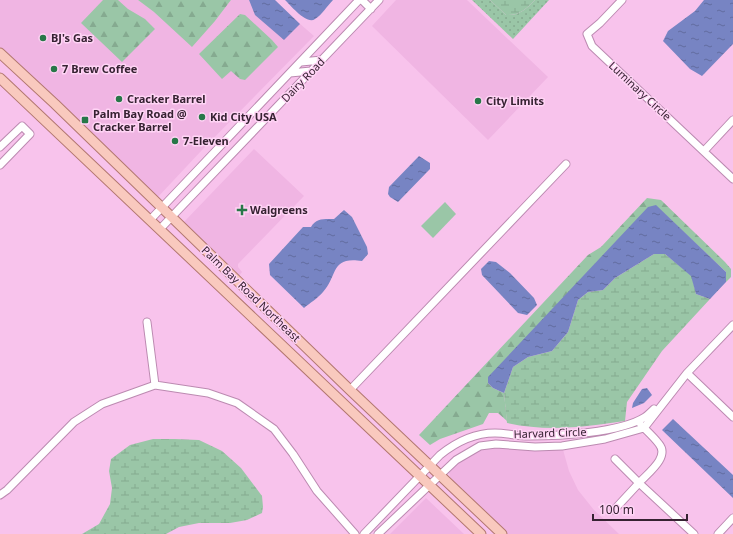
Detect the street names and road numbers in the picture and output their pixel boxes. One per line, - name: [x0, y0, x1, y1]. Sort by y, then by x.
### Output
- street label: Dairy Road: [278, 54, 328, 105]
- street label: Luminary Circle: [606, 58, 675, 123]
- street label: Palm Bay Road Northeast: [199, 242, 304, 345]
- street label: Harvard Circle: [513, 424, 587, 441]

